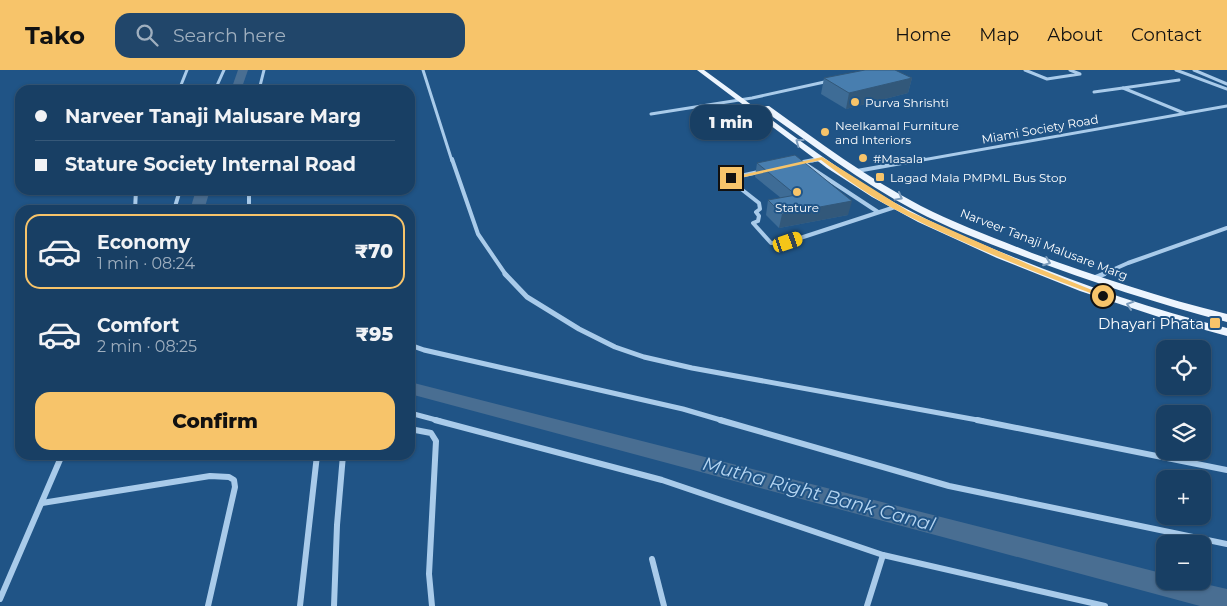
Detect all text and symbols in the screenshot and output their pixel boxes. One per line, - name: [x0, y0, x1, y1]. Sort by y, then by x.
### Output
- search box: [115, 13, 465, 58]
- text: Tako: [25, 21, 85, 50]
- icon: search: [133, 21, 161, 49]
- text: Search here: [173, 24, 286, 47]
- text: Home: [895, 24, 951, 46]
- text: Map: [979, 24, 1019, 46]
- text: About: [1047, 24, 1103, 46]
- text: Contact: [1131, 24, 1202, 46]
- place label: Purva Shrishti: [865, 95, 949, 110]
- marker: Purva Shrishti: [849, 96, 861, 108]
- text: Narveer Tanaji Malusare Marg: [65, 105, 361, 128]
- callout: 1 min: [690, 106, 772, 140]
- street label: Miami Society Road: [980, 111, 1100, 147]
- text: 1 min: [709, 113, 753, 132]
- place label: Neelkamal Furniture and Interiors: [835, 118, 959, 147]
- marker: Neelkamal Furniture and Interiors: [819, 126, 831, 138]
- one-way arrow: [795, 139, 805, 148]
- place label: #Masala: [873, 151, 923, 166]
- marker: #Masala: [857, 152, 869, 164]
- text: Stature Society Internal Road: [65, 153, 356, 176]
- route end: [720, 167, 742, 189]
- place label: Lagad Mala PMPML Bus Stop: [890, 170, 1067, 185]
- marker: Lagad Mala PMPML Bus Stop: [874, 171, 886, 183]
- marker: Stature: [791, 186, 803, 198]
- one-way arrow: [893, 191, 902, 201]
- place label: Stature: [775, 200, 819, 215]
- street label: Narveer Tanaji Malusare Marg: [958, 205, 1130, 283]
- icon: car: [37, 229, 82, 274]
- car: [771, 230, 804, 254]
- text: Economy: [97, 231, 190, 254]
- text: ₹70: [355, 240, 393, 263]
- text: 1 min · 08:24: [97, 254, 195, 273]
- one-way arrow: [1043, 256, 1051, 266]
- route start: [1092, 285, 1114, 307]
- one-way arrow: [1126, 300, 1134, 310]
- icon: car: [37, 312, 82, 357]
- text: Comfort: [97, 314, 179, 337]
- place label: Dhayari Phata: [1098, 314, 1204, 333]
- marker: Dhayari Phata: [1208, 316, 1222, 330]
- text: ₹95: [355, 323, 393, 346]
- text: 2 min · 08:25: [97, 337, 197, 356]
- map controls: [1156, 340, 1211, 590]
- button: locate: [1156, 340, 1211, 395]
- button: Confirm: [35, 392, 395, 450]
- button: layers: [1156, 405, 1211, 460]
- water label: Mutha Right Bank Canal: [700, 452, 939, 536]
- button: +: [1156, 470, 1211, 525]
- button: −: [1156, 535, 1211, 590]

